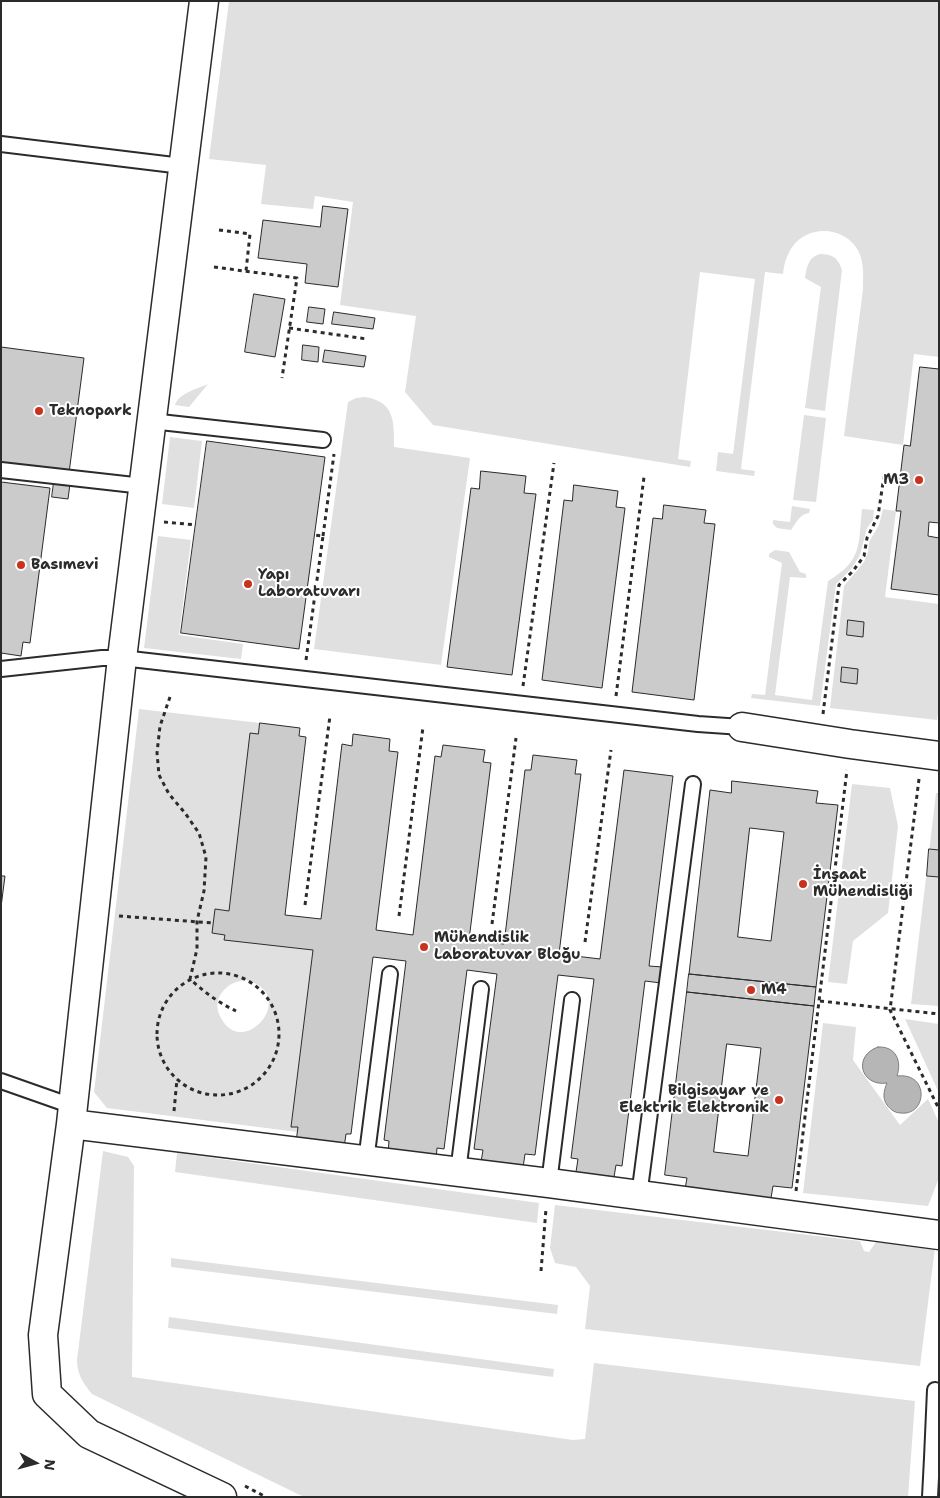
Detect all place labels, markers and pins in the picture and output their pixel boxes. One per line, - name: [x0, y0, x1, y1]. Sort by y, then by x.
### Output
- place label: Teknopark: [49, 402, 132, 420]
- marker: Teknopark: [33, 405, 45, 417]
- place label: M3: [883, 471, 909, 489]
- marker: M3: [913, 474, 925, 486]
- place label: Basımevi: [31, 556, 99, 574]
- marker: Basımevi: [15, 559, 27, 571]
- place label: Yapı Laboratuvarı: [258, 566, 360, 601]
- marker: Yapı Laboratuvarı: [242, 578, 254, 590]
- place label: İnşaat Mühendisliği: [813, 866, 913, 901]
- marker: İnşaat Mühendisliği: [797, 878, 809, 890]
- place label: Mühendislik Laboratuvar Bloğu: [434, 929, 580, 964]
- marker: Mühendislik Laboratuvar Bloğu: [418, 941, 430, 953]
- place label: M4: [761, 981, 787, 999]
- marker: M4: [745, 984, 757, 996]
- place label: Bilgisayar ve Elektrik Elektronik: [619, 1082, 769, 1117]
- marker: Bilgisayar ve Elektrik Elektronik: [773, 1094, 785, 1106]

